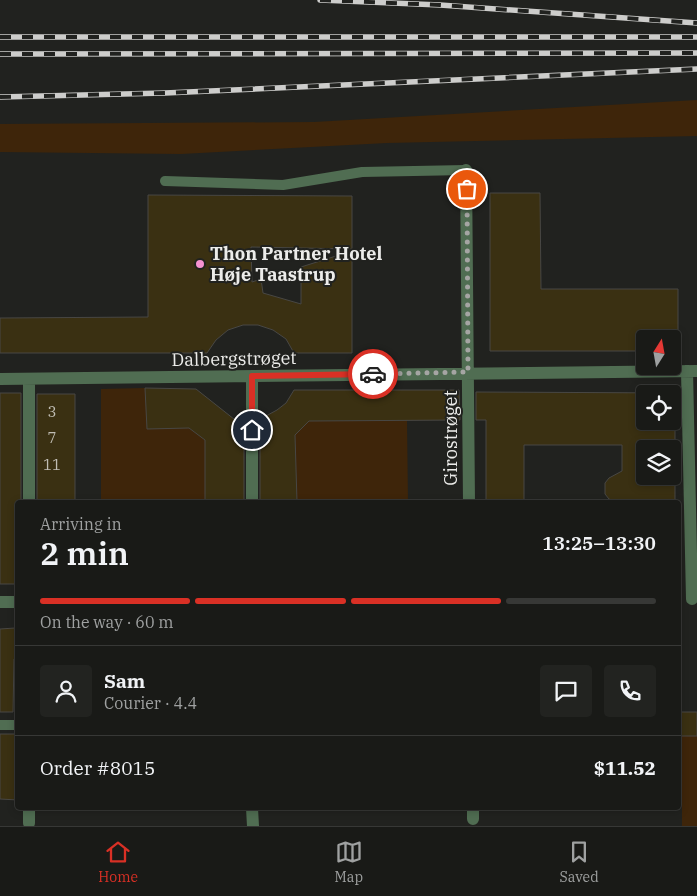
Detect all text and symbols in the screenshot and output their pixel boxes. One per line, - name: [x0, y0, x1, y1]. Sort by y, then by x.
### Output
- pin: [446, 168, 488, 210]
- icon: bag: [453, 175, 481, 203]
- place label: Thon Partner Hotel Høje Taastrup: [210, 242, 383, 286]
- marker: Thon Partner Hotel Høje Taastrup: [194, 258, 206, 270]
- north arrow: [636, 330, 681, 375]
- map controls: [636, 330, 681, 485]
- street label: Dalbergstrøget: [171, 346, 297, 371]
- courier: [348, 349, 398, 399]
- icon: car: [359, 360, 387, 388]
- button: locate: [636, 385, 681, 430]
- street label: Girostrøget: [439, 390, 462, 486]
- house number: 3: [47, 402, 57, 421]
- pin: [231, 409, 273, 451]
- icon: home: [238, 416, 266, 444]
- house number: 7: [47, 428, 57, 447]
- button: layers: [636, 440, 681, 485]
- house number: 11: [43, 455, 61, 474]
- text: Arriving in: [40, 514, 122, 534]
- text: 13:25–13:30: [542, 531, 656, 555]
- text: 2 min: [40, 532, 129, 574]
- text: On the way · 60 m: [40, 612, 174, 632]
- button: person: [40, 665, 92, 717]
- button: chat: [540, 665, 592, 717]
- button: phone: [604, 665, 656, 717]
- text: Sam: [104, 669, 145, 693]
- text: Courier · 4.4: [104, 693, 197, 713]
- text: Order #8015: [40, 756, 155, 780]
- text: $11.52: [594, 756, 656, 780]
- tab: Home: [98, 838, 138, 886]
- tab: Map: [335, 838, 363, 886]
- tab: Saved: [560, 838, 599, 886]

